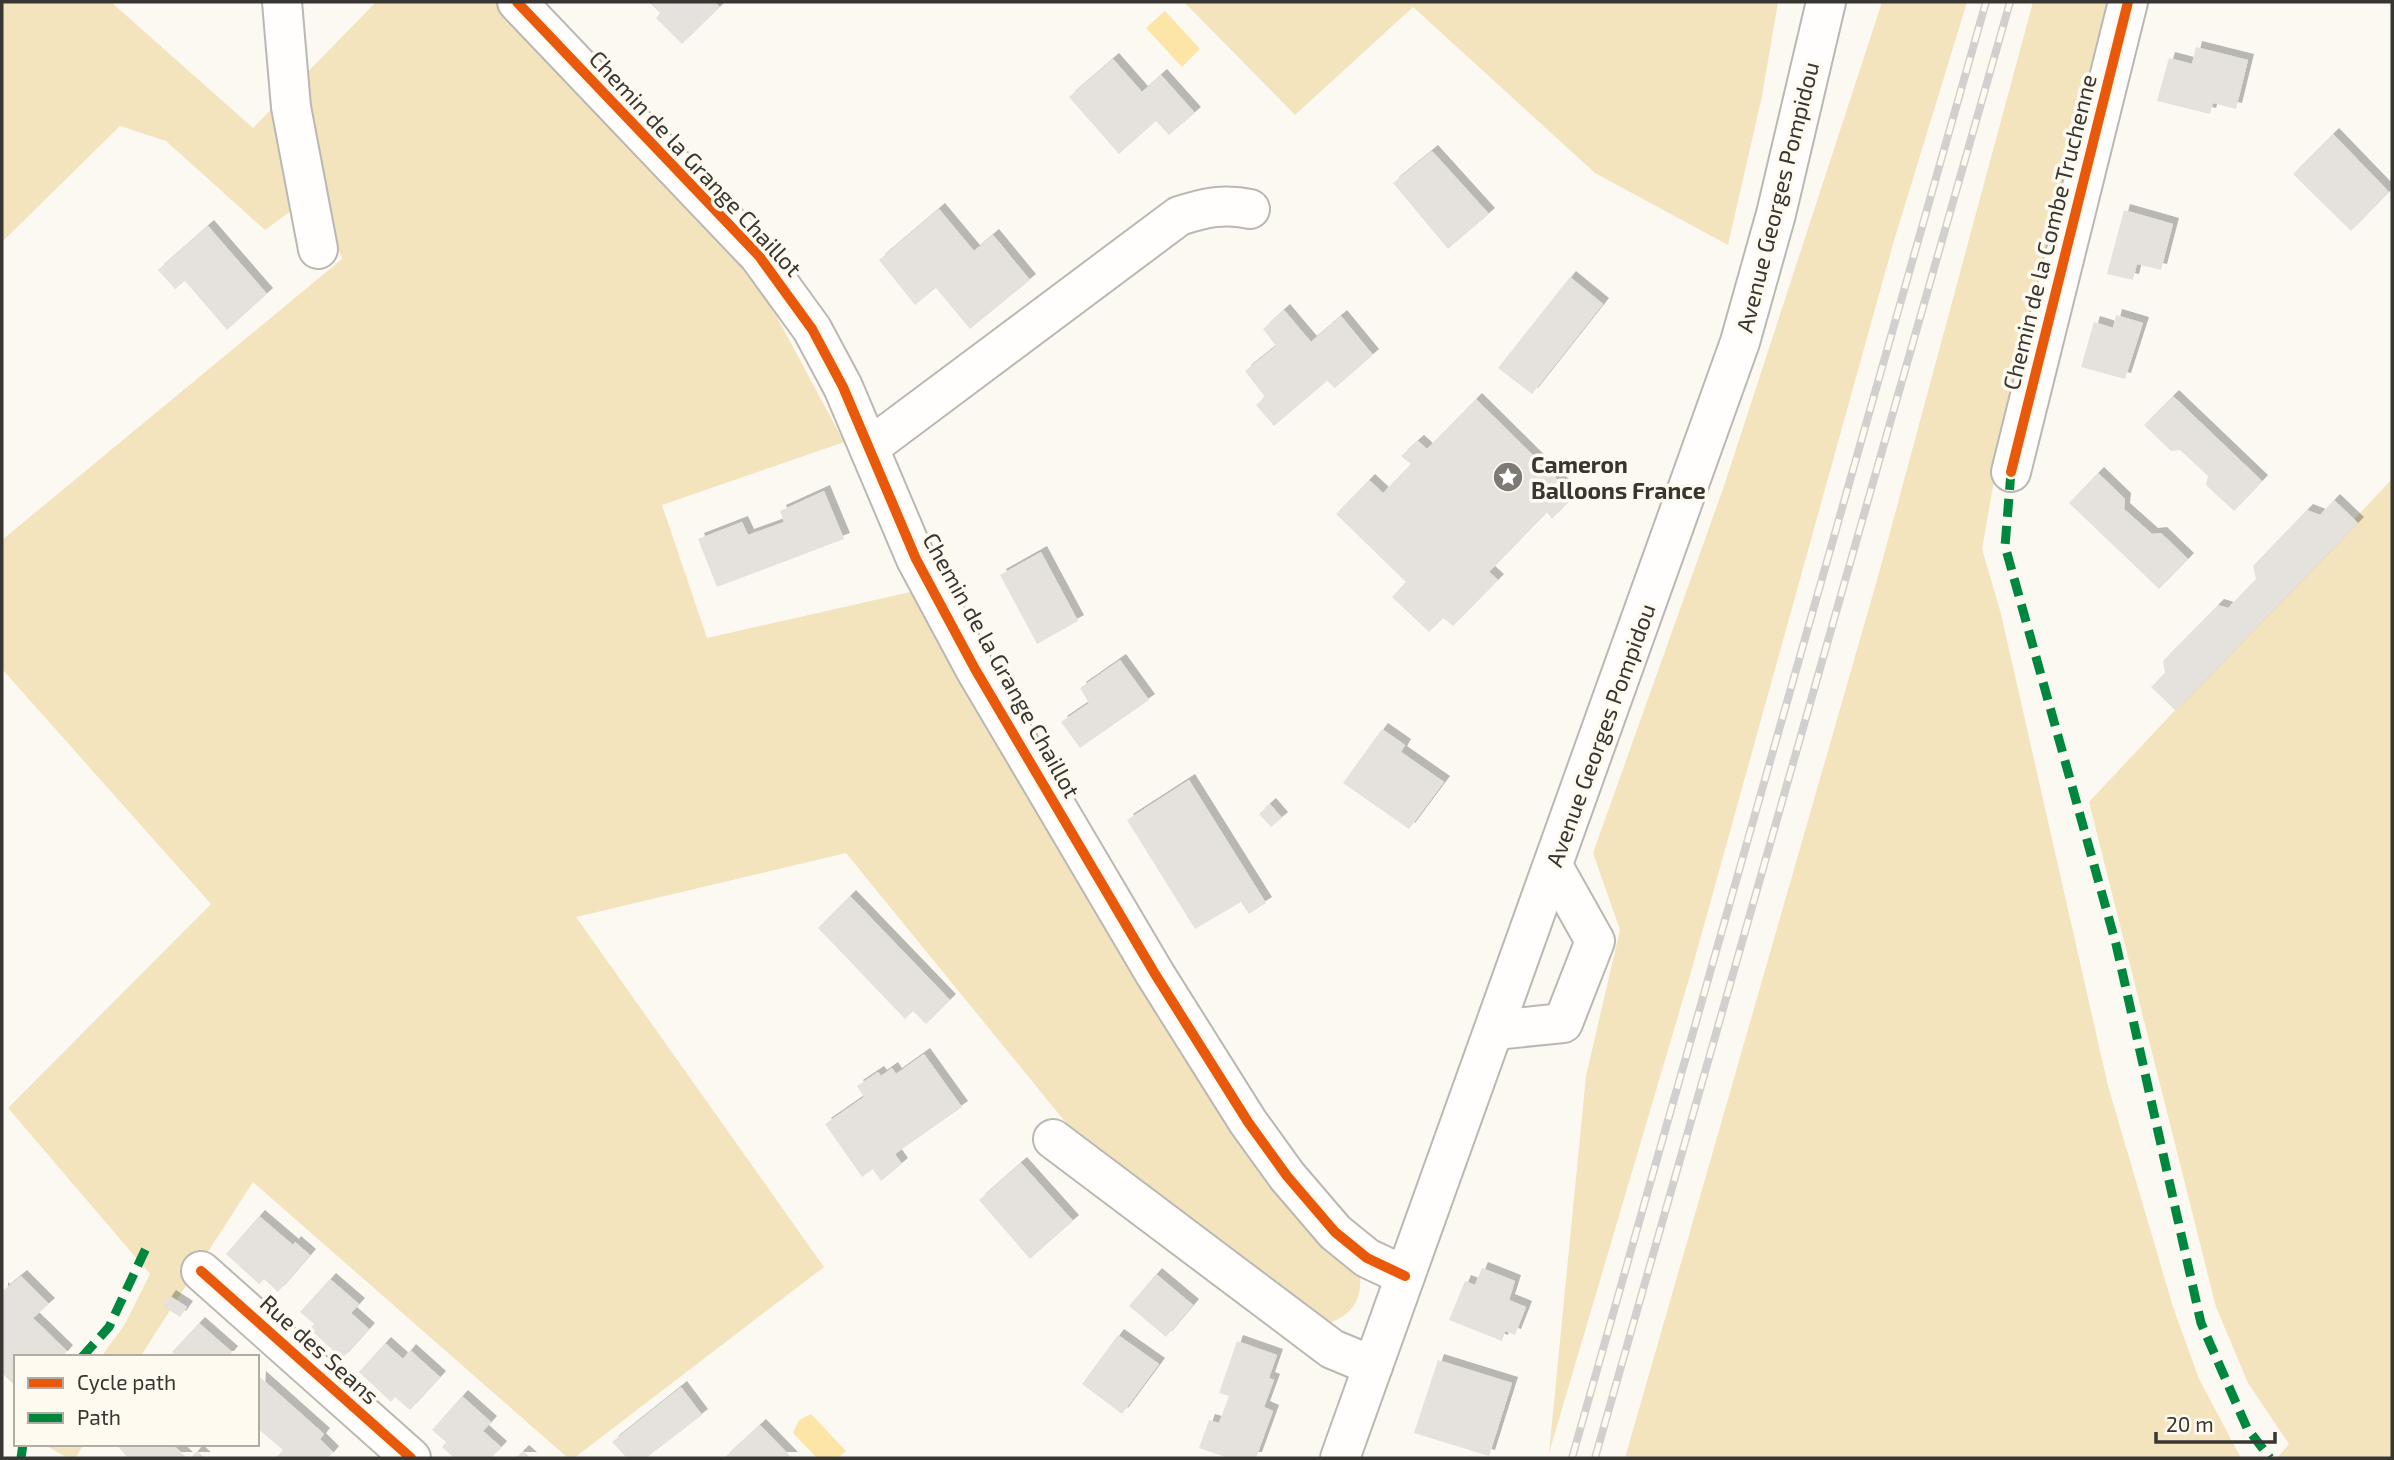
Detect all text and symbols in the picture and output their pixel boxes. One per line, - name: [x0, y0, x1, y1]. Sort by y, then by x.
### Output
- street label: Chemin de la Grange Chaillot: [584, 44, 808, 282]
- street label: Avenue Georges Pompidou: [1730, 59, 1824, 335]
- street label: Chemin de la Combe Truchenne: [1996, 71, 2102, 393]
- place label: Cameron Balloons France: [1531, 450, 1706, 504]
- place icon: Cameron Balloons France: [1491, 460, 1525, 494]
- street label: Chemin de la Grange Chaillot: [917, 528, 1087, 803]
- street label: Avenue Georges Pompidou: [1539, 600, 1661, 870]
- street label: Rue des Seans: [255, 1288, 385, 1410]
- legend: [14, 1355, 259, 1446]
- text: Cycle path: [77, 1369, 176, 1394]
- scale bar: [2156, 1400, 2275, 1444]
- text: Path: [77, 1404, 121, 1429]
- text: 20 m: [2166, 1411, 2214, 1436]

